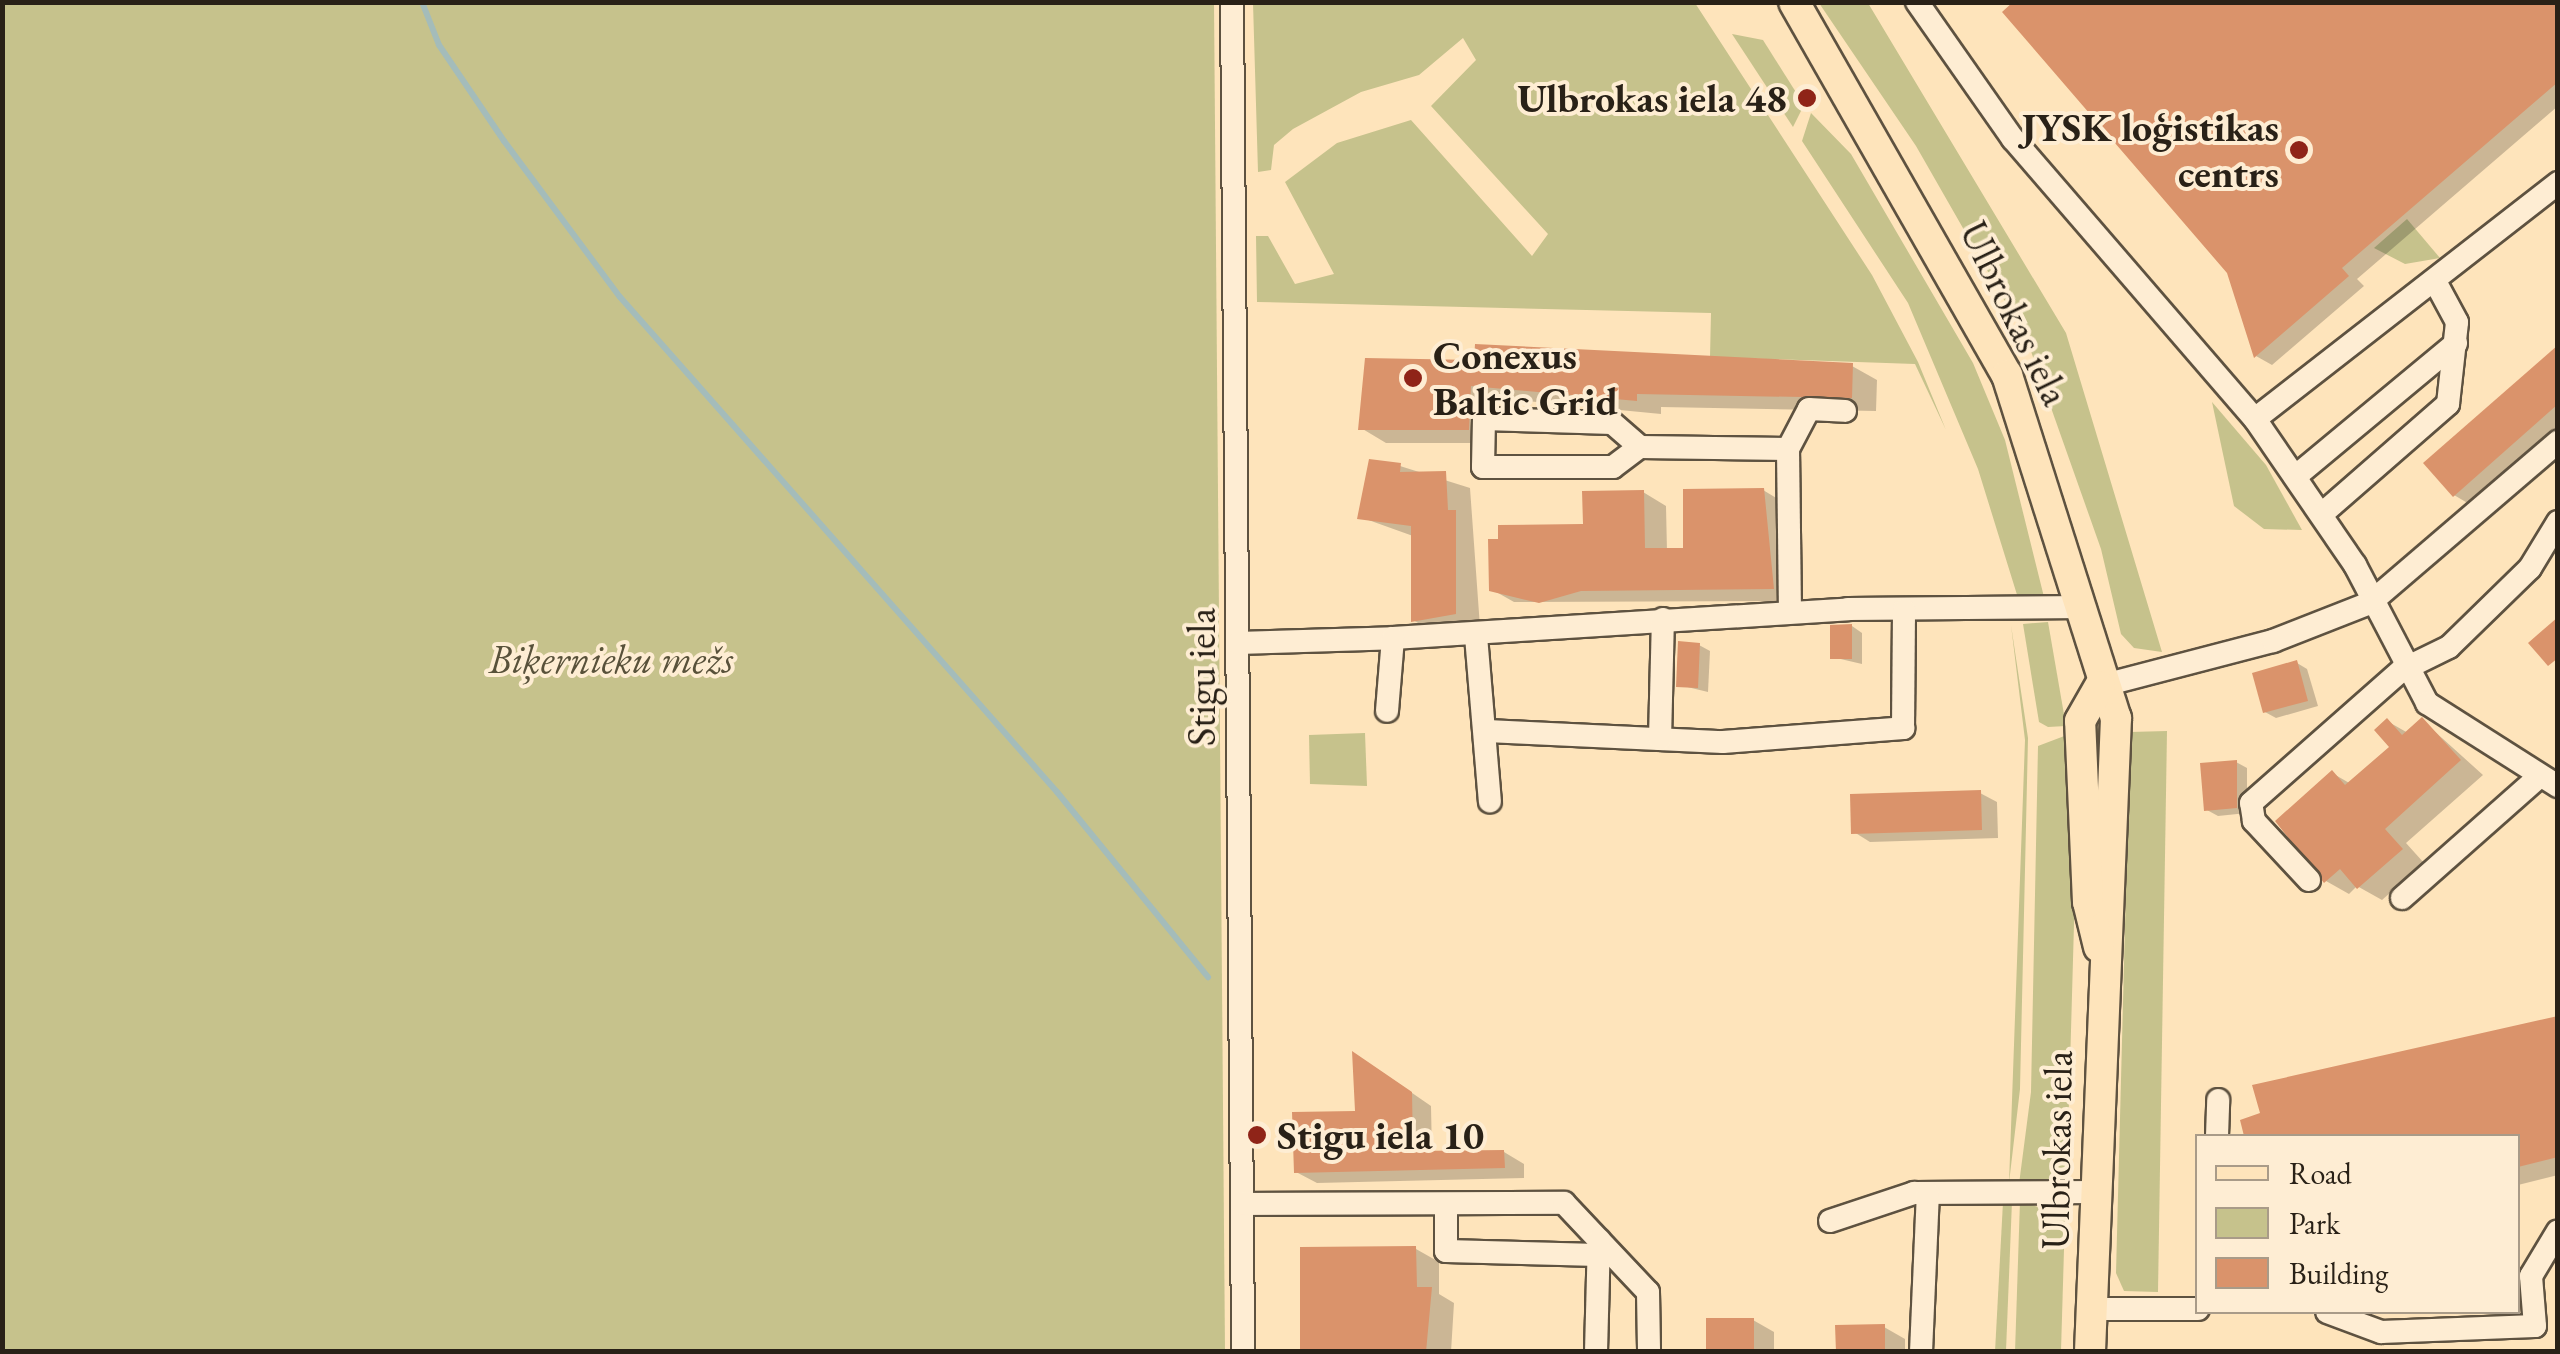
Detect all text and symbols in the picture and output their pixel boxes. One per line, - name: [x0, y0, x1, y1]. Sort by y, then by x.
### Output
- place label: Ulbrokas iela 48: [1517, 74, 1787, 122]
- marker: Ulbrokas iela 48: [1796, 87, 1818, 109]
- place label: JYSK loģistikas centrs: [2021, 103, 2279, 197]
- marker: JYSK loģistikas centrs: [2288, 139, 2310, 161]
- street label: Ulbrokas iela: [1950, 213, 2080, 413]
- place label: Conexus Baltic Grid: [1433, 331, 1618, 425]
- marker: Conexus Baltic Grid: [1402, 367, 1424, 389]
- street label: Stigu iela: [1177, 608, 1225, 746]
- park label: Biķernieku mežs: [489, 635, 733, 683]
- street label: Ulbrokas iela: [2030, 1050, 2082, 1250]
- place label: Stigu iela 10: [1277, 1111, 1484, 1159]
- marker: Stigu iela 10: [1246, 1124, 1268, 1146]
- legend: [2195, 1134, 2520, 1314]
- text: Road: [2289, 1154, 2352, 1193]
- text: Park: [2289, 1204, 2340, 1243]
- text: Building: [2289, 1254, 2388, 1293]

